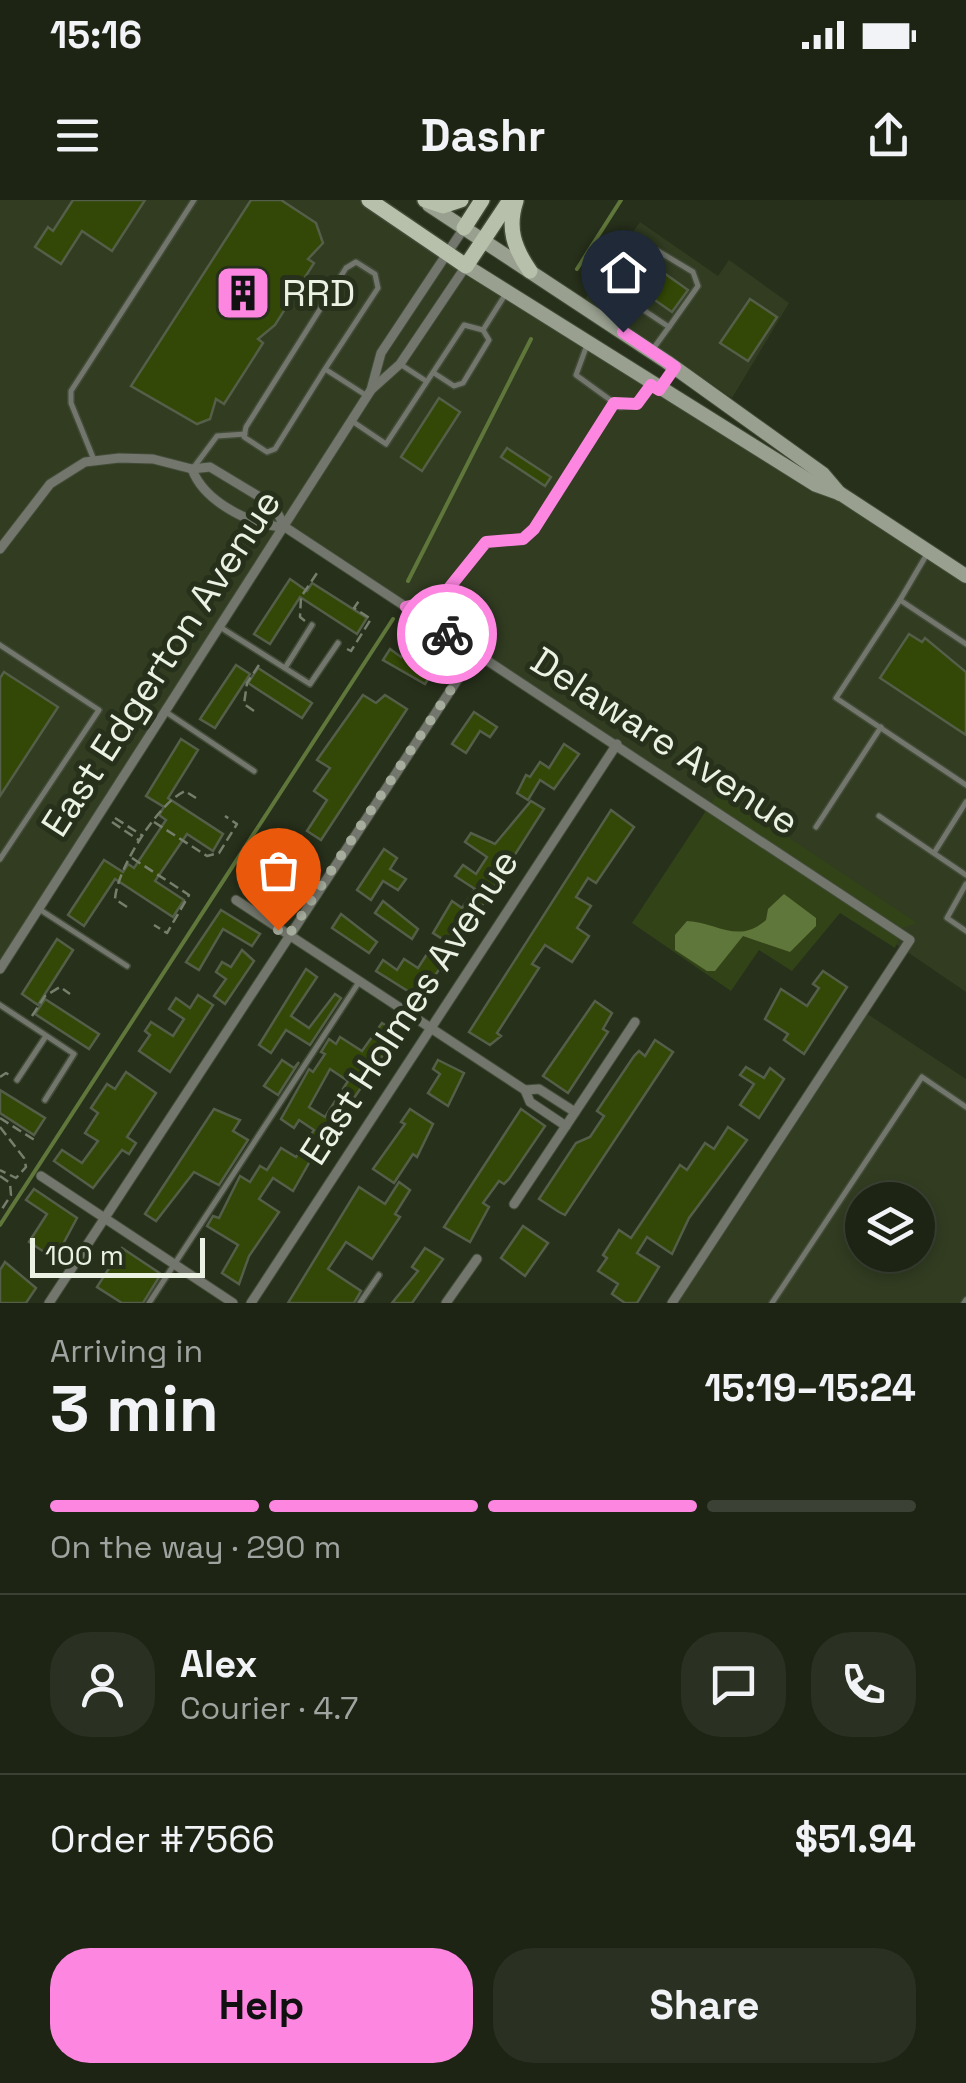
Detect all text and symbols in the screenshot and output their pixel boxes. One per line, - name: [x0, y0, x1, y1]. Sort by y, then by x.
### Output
- text: 15:16: [50, 11, 142, 59]
- text: Dashr: [421, 107, 545, 164]
- icon: menu: [50, 108, 105, 163]
- icon: share: [861, 108, 916, 163]
- pin: [581, 230, 666, 333]
- icon: home: [596, 245, 651, 300]
- building icon: RRD: [213, 263, 273, 323]
- place label: RRD: [282, 269, 355, 317]
- street label: East Edgerton Avenue: [31, 480, 291, 846]
- courier: [397, 584, 497, 684]
- icon: bike: [420, 607, 475, 662]
- street label: Delaware Avenue: [522, 636, 808, 846]
- pin: [236, 828, 321, 931]
- street label: East Holmes Avenue: [289, 840, 529, 1174]
- icon: bag: [251, 843, 306, 898]
- map controls: [845, 1182, 935, 1272]
- button: layers: [845, 1182, 935, 1272]
- scale bar: [30, 1233, 205, 1278]
- text: 100 m: [45, 1237, 124, 1273]
- text: Arriving in: [50, 1331, 203, 1371]
- text: 15:19–15:24: [704, 1364, 916, 1412]
- text: 3 min: [50, 1367, 219, 1450]
- text: On the way · 290 m: [50, 1527, 341, 1567]
- button: person: [50, 1632, 155, 1737]
- button: chat: [681, 1632, 786, 1737]
- button: phone: [811, 1632, 916, 1737]
- text: Alex: [180, 1640, 257, 1688]
- text: Courier · 4.7: [180, 1688, 358, 1728]
- text: Order #7566: [50, 1815, 275, 1863]
- text: $51.94: [795, 1815, 916, 1863]
- button: Help: [50, 1948, 473, 2063]
- button: Share: [493, 1948, 916, 2063]

